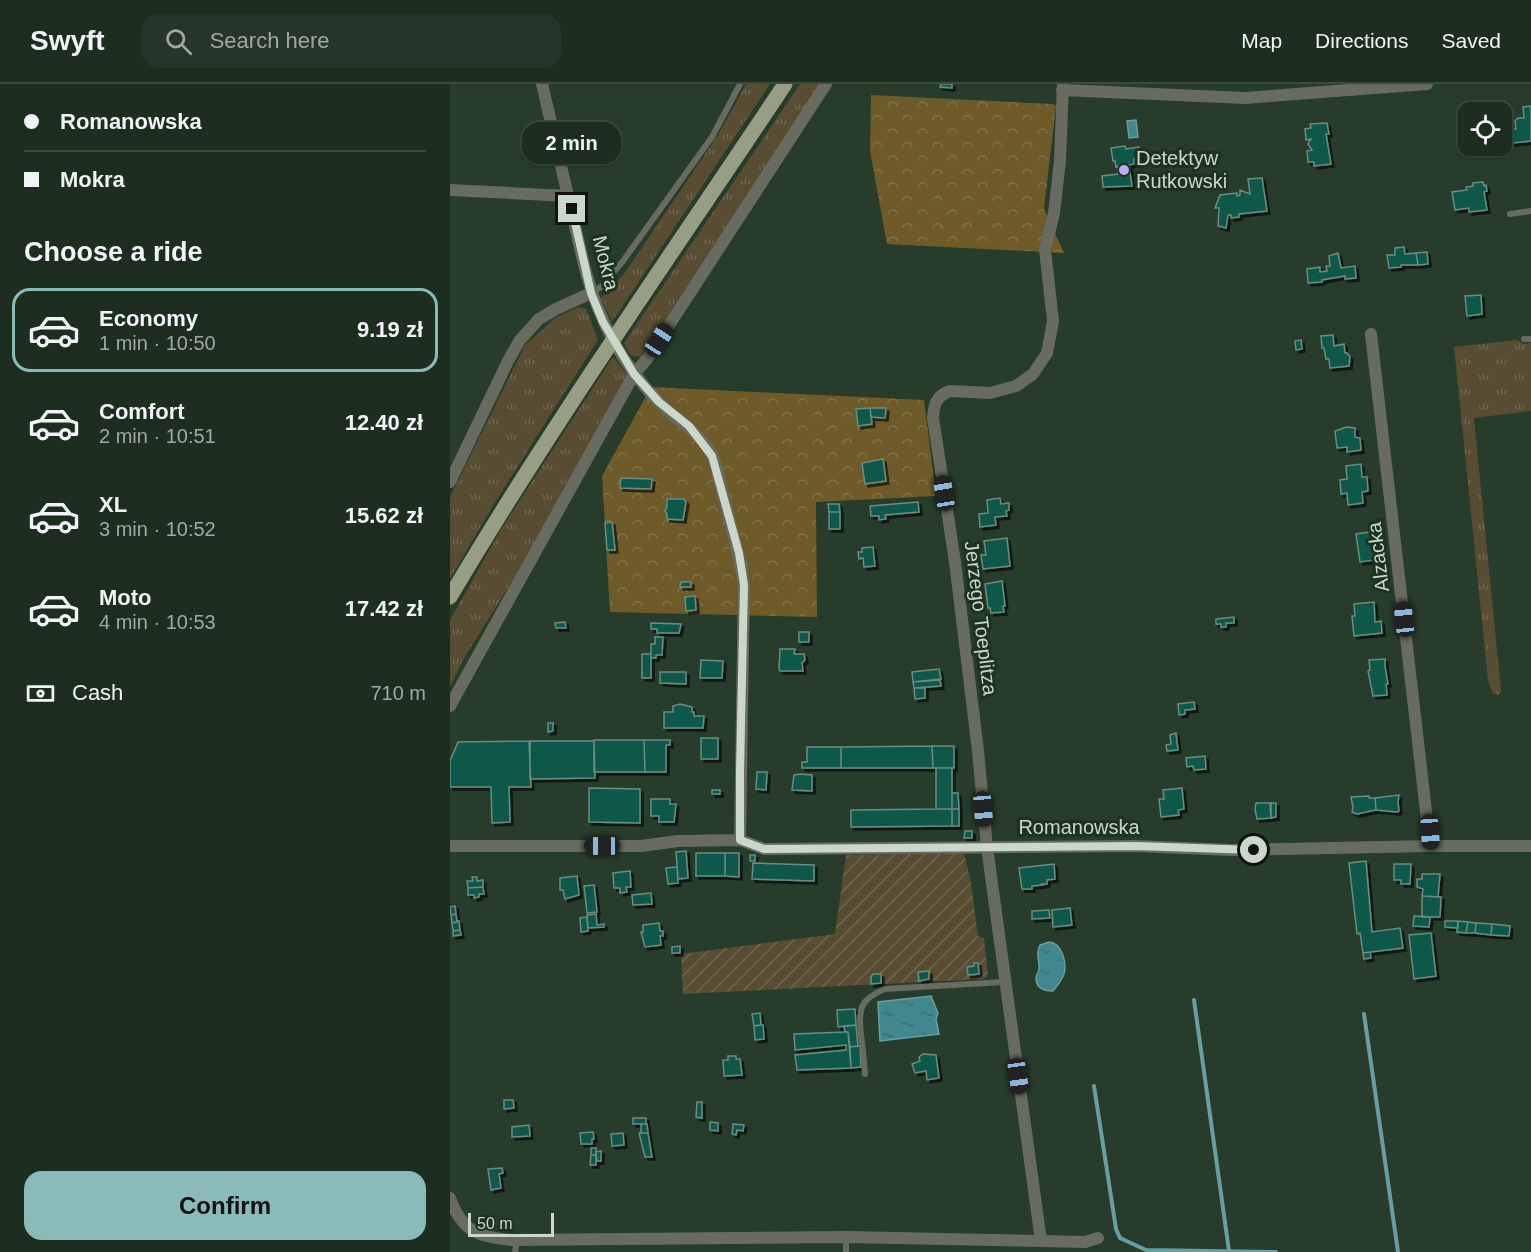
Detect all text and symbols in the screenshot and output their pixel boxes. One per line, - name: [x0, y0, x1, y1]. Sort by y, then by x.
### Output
- search box: [141, 14, 561, 68]
- text: Swyft: [30, 25, 105, 56]
- icon: search: [162, 25, 195, 58]
- text: Search here: [210, 28, 330, 53]
- text: Map: [1241, 29, 1282, 52]
- text: Directions: [1315, 29, 1408, 52]
- text: Saved: [1441, 29, 1501, 52]
- map controls: [1458, 102, 1512, 156]
- button: locate: [1458, 102, 1512, 156]
- text: Romanowska: [60, 109, 202, 134]
- callout: 2 min: [522, 122, 622, 164]
- text: 2 min: [545, 132, 598, 154]
- place label: Detektyw Rutkowski: [1136, 147, 1227, 192]
- marker: Detektyw Rutkowski: [1117, 163, 1131, 177]
- text: Mokra: [60, 167, 125, 192]
- route end: [558, 195, 585, 222]
- street label: Mokra: [589, 233, 624, 293]
- text: Choose a ride: [24, 237, 203, 267]
- icon: car: [27, 303, 81, 357]
- text: Economy: [99, 306, 198, 331]
- text: 9.19 zł: [357, 317, 423, 342]
- car: [642, 320, 676, 360]
- text: 1 min · 10:50: [99, 332, 216, 354]
- icon: car: [27, 396, 81, 450]
- text: Comfort: [99, 399, 185, 424]
- text: 12.40 zł: [345, 410, 423, 435]
- text: 2 min · 10:51: [99, 425, 216, 447]
- car: [932, 474, 956, 512]
- icon: car: [27, 489, 81, 543]
- text: XL: [99, 492, 127, 517]
- text: 15.62 zł: [345, 503, 423, 528]
- text: 3 min · 10:52: [99, 518, 216, 540]
- street label: Alzacka: [1363, 520, 1393, 593]
- street label: Jerzego Toeplitza: [961, 540, 1001, 697]
- icon: car: [27, 582, 81, 636]
- text: Moto: [99, 585, 152, 610]
- text: 17.42 zł: [345, 596, 423, 621]
- car: [1393, 600, 1415, 638]
- text: 4 min · 10:53: [99, 611, 216, 633]
- icon: cash: [24, 677, 57, 710]
- text: Cash: [72, 680, 123, 705]
- text: 710 m: [370, 682, 426, 704]
- car: [972, 790, 994, 828]
- car: [1420, 813, 1440, 851]
- street label: Romanowska: [1018, 816, 1140, 838]
- route start: [1240, 836, 1267, 863]
- car: [584, 837, 620, 855]
- car: [1007, 1057, 1029, 1095]
- button: Confirm: [24, 1171, 426, 1240]
- scale bar: [468, 1210, 554, 1238]
- text: 50 m: [477, 1215, 513, 1232]

